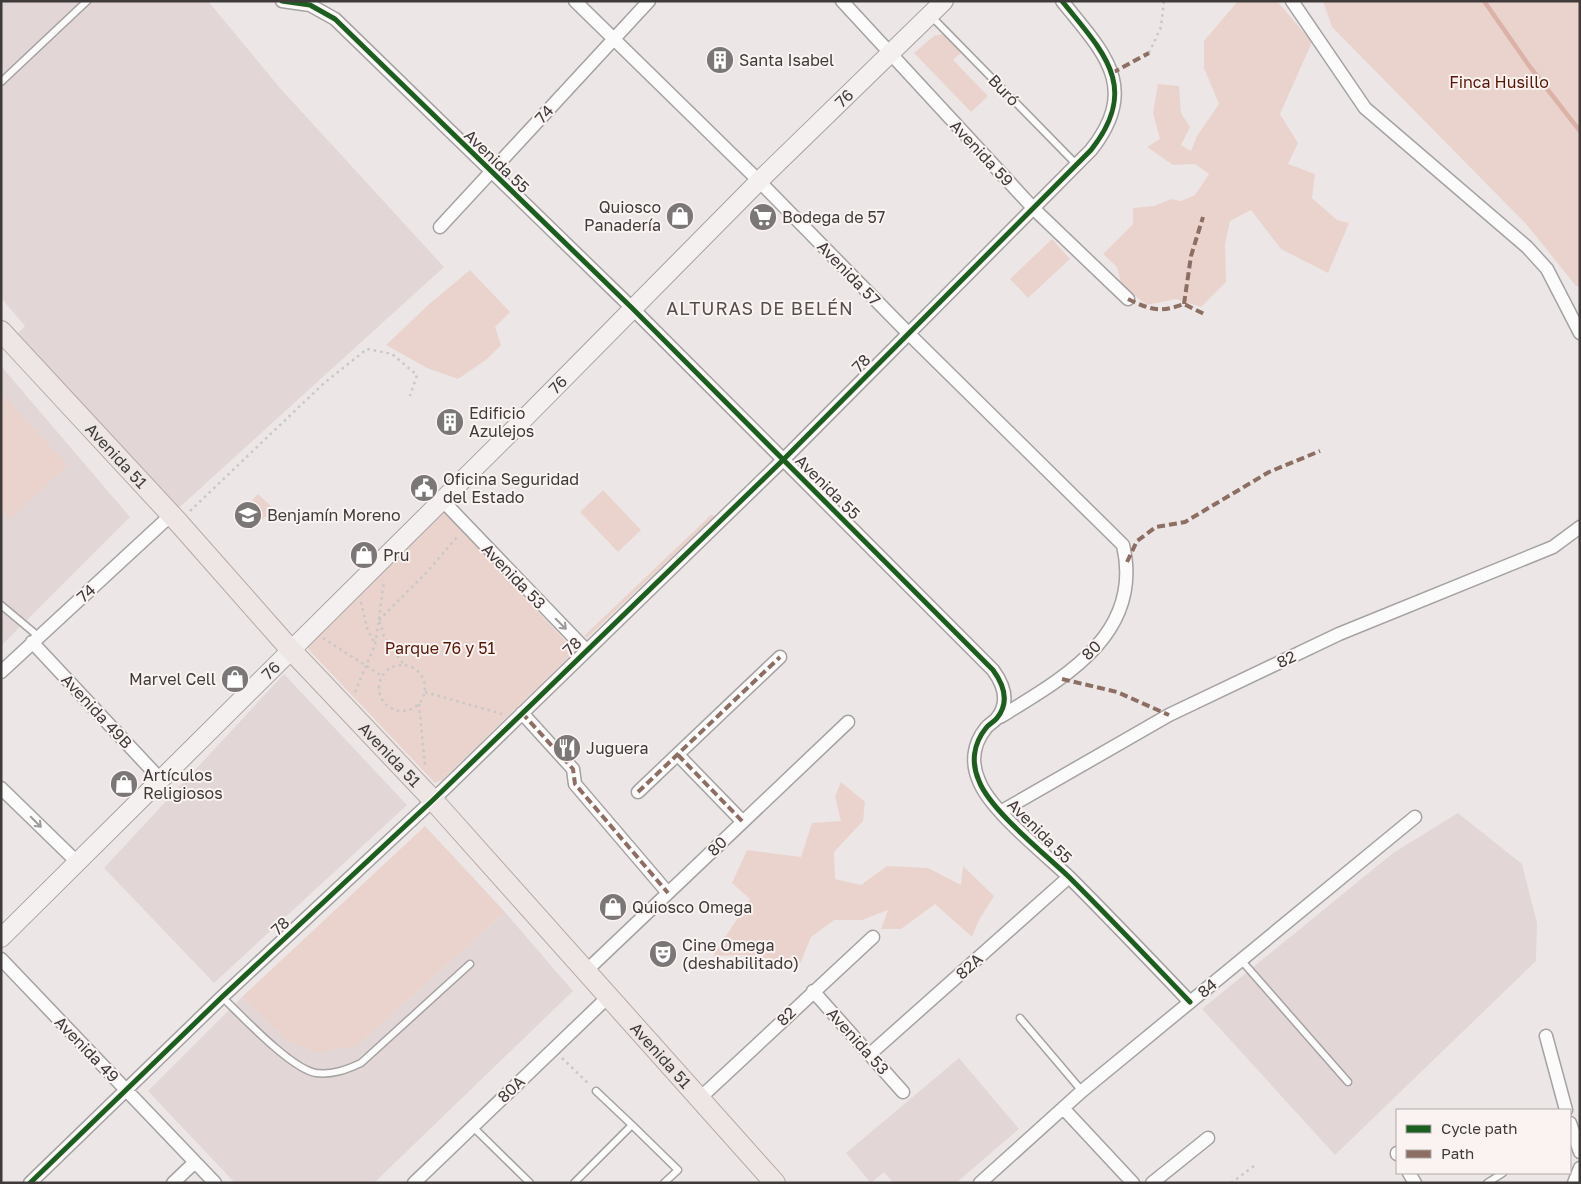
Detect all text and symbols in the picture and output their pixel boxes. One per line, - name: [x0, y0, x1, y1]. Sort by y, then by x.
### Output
- building icon: Santa Isabel: [705, 45, 735, 75]
- place label: Santa Isabel: [739, 50, 834, 70]
- street label: Buró: [984, 70, 1024, 110]
- park label: Finca Husillo: [1449, 72, 1549, 92]
- street label: 76: [831, 85, 858, 112]
- street label: 74: [530, 101, 558, 127]
- street label: Avenida 59: [946, 116, 1018, 190]
- street label: Avenida 55: [460, 125, 534, 197]
- place label: Quiosco Panadería: [584, 197, 661, 235]
- shop icon: Quiosco Panadería: [665, 201, 695, 231]
- supermarket icon: Bodega de 57: [748, 202, 778, 232]
- place label: Bodega de 57: [782, 207, 885, 227]
- street label: Avenida 57: [813, 236, 885, 310]
- district label: ALTURAS DE BELÉN: [666, 297, 854, 319]
- street label: 78: [847, 349, 875, 377]
- street label: 76: [544, 371, 571, 398]
- place label: Edificio Azulejos: [469, 403, 534, 441]
- building icon: Edificio Azulejos: [435, 407, 465, 437]
- street label: Avenida 51: [81, 419, 152, 493]
- street label: Avenida 55: [791, 450, 865, 524]
- place label: Oficina Seguridad del Estado: [443, 469, 579, 507]
- public building icon: Oficina Seguridad del Estado: [409, 473, 439, 503]
- school or university icon: Benjamín Moreno: [233, 500, 263, 530]
- place label: Benjamín Moreno: [267, 505, 401, 525]
- street label: Avenida 53: [478, 539, 550, 613]
- shop icon: Pru: [349, 540, 379, 570]
- place label: Pru: [383, 545, 409, 565]
- street label: 74: [73, 579, 99, 607]
- one-way arrow: [555, 618, 567, 630]
- street label: 78: [558, 632, 586, 660]
- street label: 80: [1077, 636, 1105, 664]
- park label: Parque 76 y 51: [385, 638, 495, 658]
- street label: 82: [1273, 646, 1299, 672]
- street label: 76: [257, 657, 284, 684]
- shop icon: Marvel Cell: [220, 664, 250, 694]
- street label: Avenida 49B: [57, 669, 137, 753]
- place label: Marvel Cell: [129, 669, 216, 689]
- street label: Avenida 51: [355, 718, 425, 791]
- restaurant icon: Juguera: [552, 733, 582, 763]
- place label: Juguera: [586, 738, 648, 758]
- place label: Artículos Religiosos: [143, 765, 223, 803]
- shop icon: Artículos Religiosos: [109, 769, 139, 799]
- street label: Avenida 55: [1003, 794, 1077, 868]
- one-way arrow: [30, 816, 42, 828]
- street label: 80: [703, 832, 731, 860]
- shop icon: Quiosco Omega: [598, 892, 628, 922]
- place label: Quiosco Omega: [632, 897, 752, 917]
- street label: 78: [267, 912, 293, 940]
- place label: Cine Omega (deshabilitado): [682, 935, 799, 973]
- theatre icon: Cine Omega (deshabilitado): [648, 939, 678, 969]
- street label: 82A: [951, 948, 987, 983]
- street label: 84: [1193, 974, 1221, 1002]
- street label: 82: [772, 1002, 800, 1030]
- street label: Avenida 53: [823, 1003, 893, 1079]
- street label: Avenida 49: [51, 1012, 123, 1086]
- street label: Avenida 51: [626, 1018, 696, 1093]
- street label: 80A: [493, 1071, 529, 1107]
- legend: [1396, 1109, 1571, 1174]
- text: Cycle path: [1441, 1119, 1517, 1137]
- text: Path: [1441, 1144, 1474, 1162]

